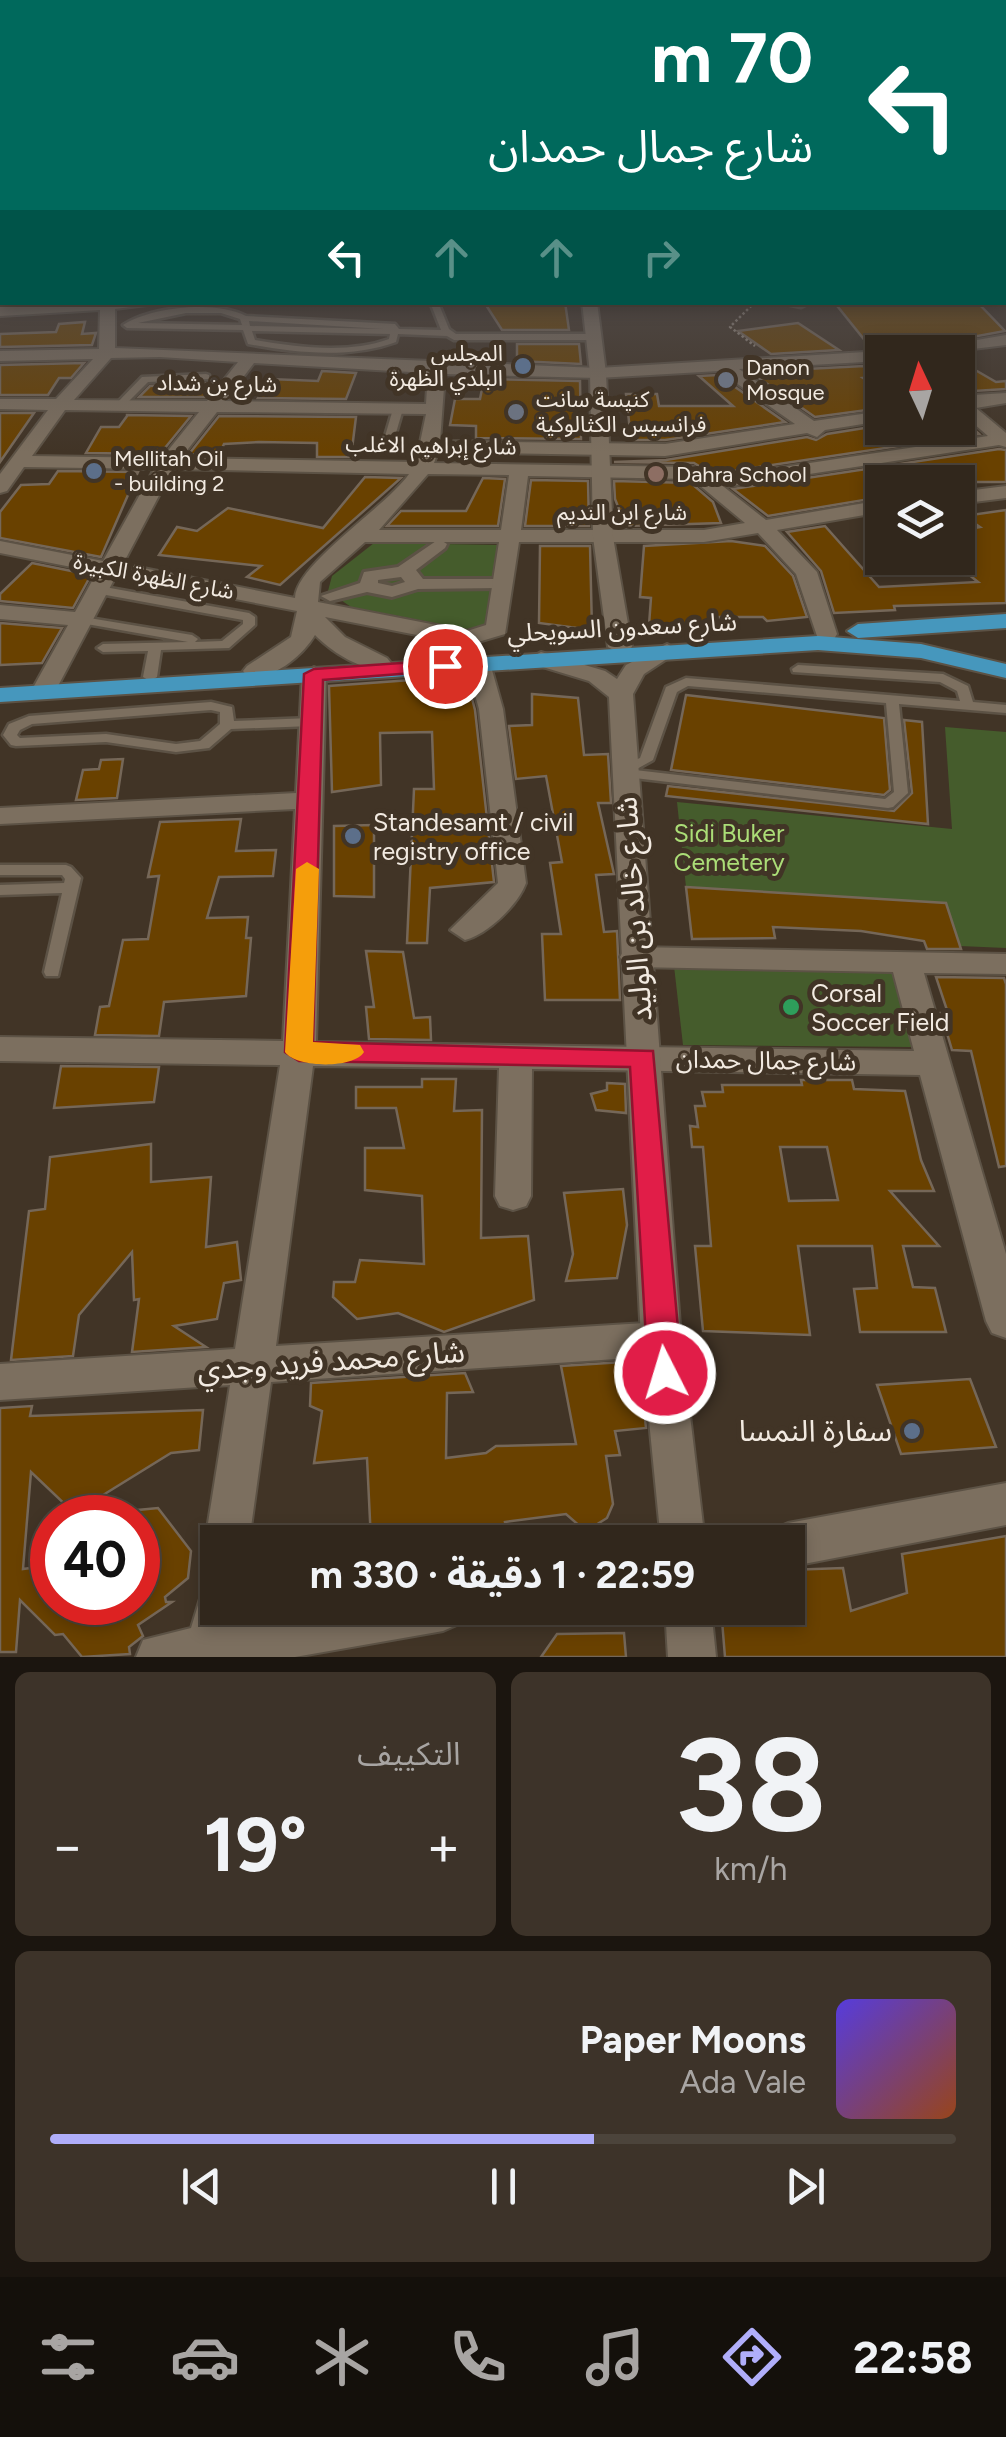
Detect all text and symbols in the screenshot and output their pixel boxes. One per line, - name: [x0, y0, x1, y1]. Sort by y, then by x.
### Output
- text: 70 m: [651, 15, 813, 100]
- icon: left: [848, 40, 978, 170]
- text: شارع جمال حمدان: [488, 119, 813, 173]
- icon: left: [319, 230, 374, 285]
- icon: ahead: [424, 230, 479, 285]
- icon: ahead: [529, 230, 584, 285]
- icon: right: [634, 230, 689, 285]
- north arrow: [865, 335, 975, 445]
- map controls: [865, 335, 975, 575]
- place label: المجلس البلدي الظهرة: [390, 340, 503, 395]
- place label: Danon Mosque: [746, 354, 825, 406]
- marker: المجلس البلدي الظهرة: [512, 355, 534, 377]
- street label: شارع بن شداد: [157, 369, 277, 401]
- marker: Danon Mosque: [715, 369, 737, 391]
- place label: كنيسة سانت فرانسيس الكثالوكية: [536, 386, 706, 438]
- marker: كنيسة سانت فرانسيس الكثالوكية: [505, 401, 527, 423]
- street label: شارع إبراهيم الاغلب: [345, 431, 517, 463]
- place label: Mellitah Oil - building 2: [114, 445, 225, 497]
- marker: Mellitah Oil - building 2: [83, 460, 105, 482]
- place label: Dahra School: [676, 461, 807, 488]
- marker: Dahra School: [645, 463, 667, 485]
- button: layers: [865, 465, 975, 575]
- street label: شارع ابن النديم: [557, 499, 687, 529]
- street label: شارع الظهرة الكبيرة: [71, 548, 236, 608]
- street label: شارع سعدون السويحلي: [506, 606, 738, 653]
- pin: [403, 624, 488, 709]
- icon: arrive: [418, 639, 473, 694]
- street label: شارع خالد بن الوليد: [607, 795, 664, 1022]
- place label: Standesamt / civil registry office: [373, 807, 574, 866]
- park label: Sidi Buker Cemetery: [673, 818, 785, 877]
- marker: Standesamt / civil registry office: [342, 825, 364, 847]
- place label: Corsal Soccer Field: [811, 978, 949, 1037]
- marker: Corsal Soccer Field: [780, 996, 802, 1018]
- street label: شارع جمال حمدان: [675, 1043, 856, 1081]
- position arrow: [613, 1321, 717, 1425]
- street label: شارع محمد فريد وجدي: [196, 1333, 466, 1393]
- place label: سفارة النمسا: [739, 1412, 892, 1449]
- marker: سفارة النمسا: [901, 1420, 923, 1442]
- speed limit sign: 40: [30, 1495, 160, 1625]
- text: 22:59 · 1 دقيقة · 330 m: [310, 1552, 695, 1598]
- text: 38: [675, 1707, 827, 1863]
- text: التكييف: [357, 1735, 461, 1773]
- text: 19°: [203, 1800, 307, 1890]
- text: −: [50, 1813, 84, 1879]
- text: +: [426, 1813, 460, 1879]
- text: km/h: [714, 1850, 787, 1888]
- text: Paper Moons: [580, 2017, 806, 2063]
- text: Ada Vale: [680, 2063, 806, 2101]
- icon: previous: [174, 2159, 229, 2214]
- icon: pause: [476, 2159, 531, 2214]
- icon: next: [778, 2159, 833, 2214]
- icon: filters: [33, 2322, 103, 2392]
- icon: car: [170, 2322, 240, 2392]
- icon: climate: [307, 2322, 377, 2392]
- icon: phone: [443, 2322, 513, 2392]
- icon: music: [580, 2322, 650, 2392]
- icon: directions: [717, 2322, 787, 2392]
- text: 22:58: [853, 2330, 973, 2384]

